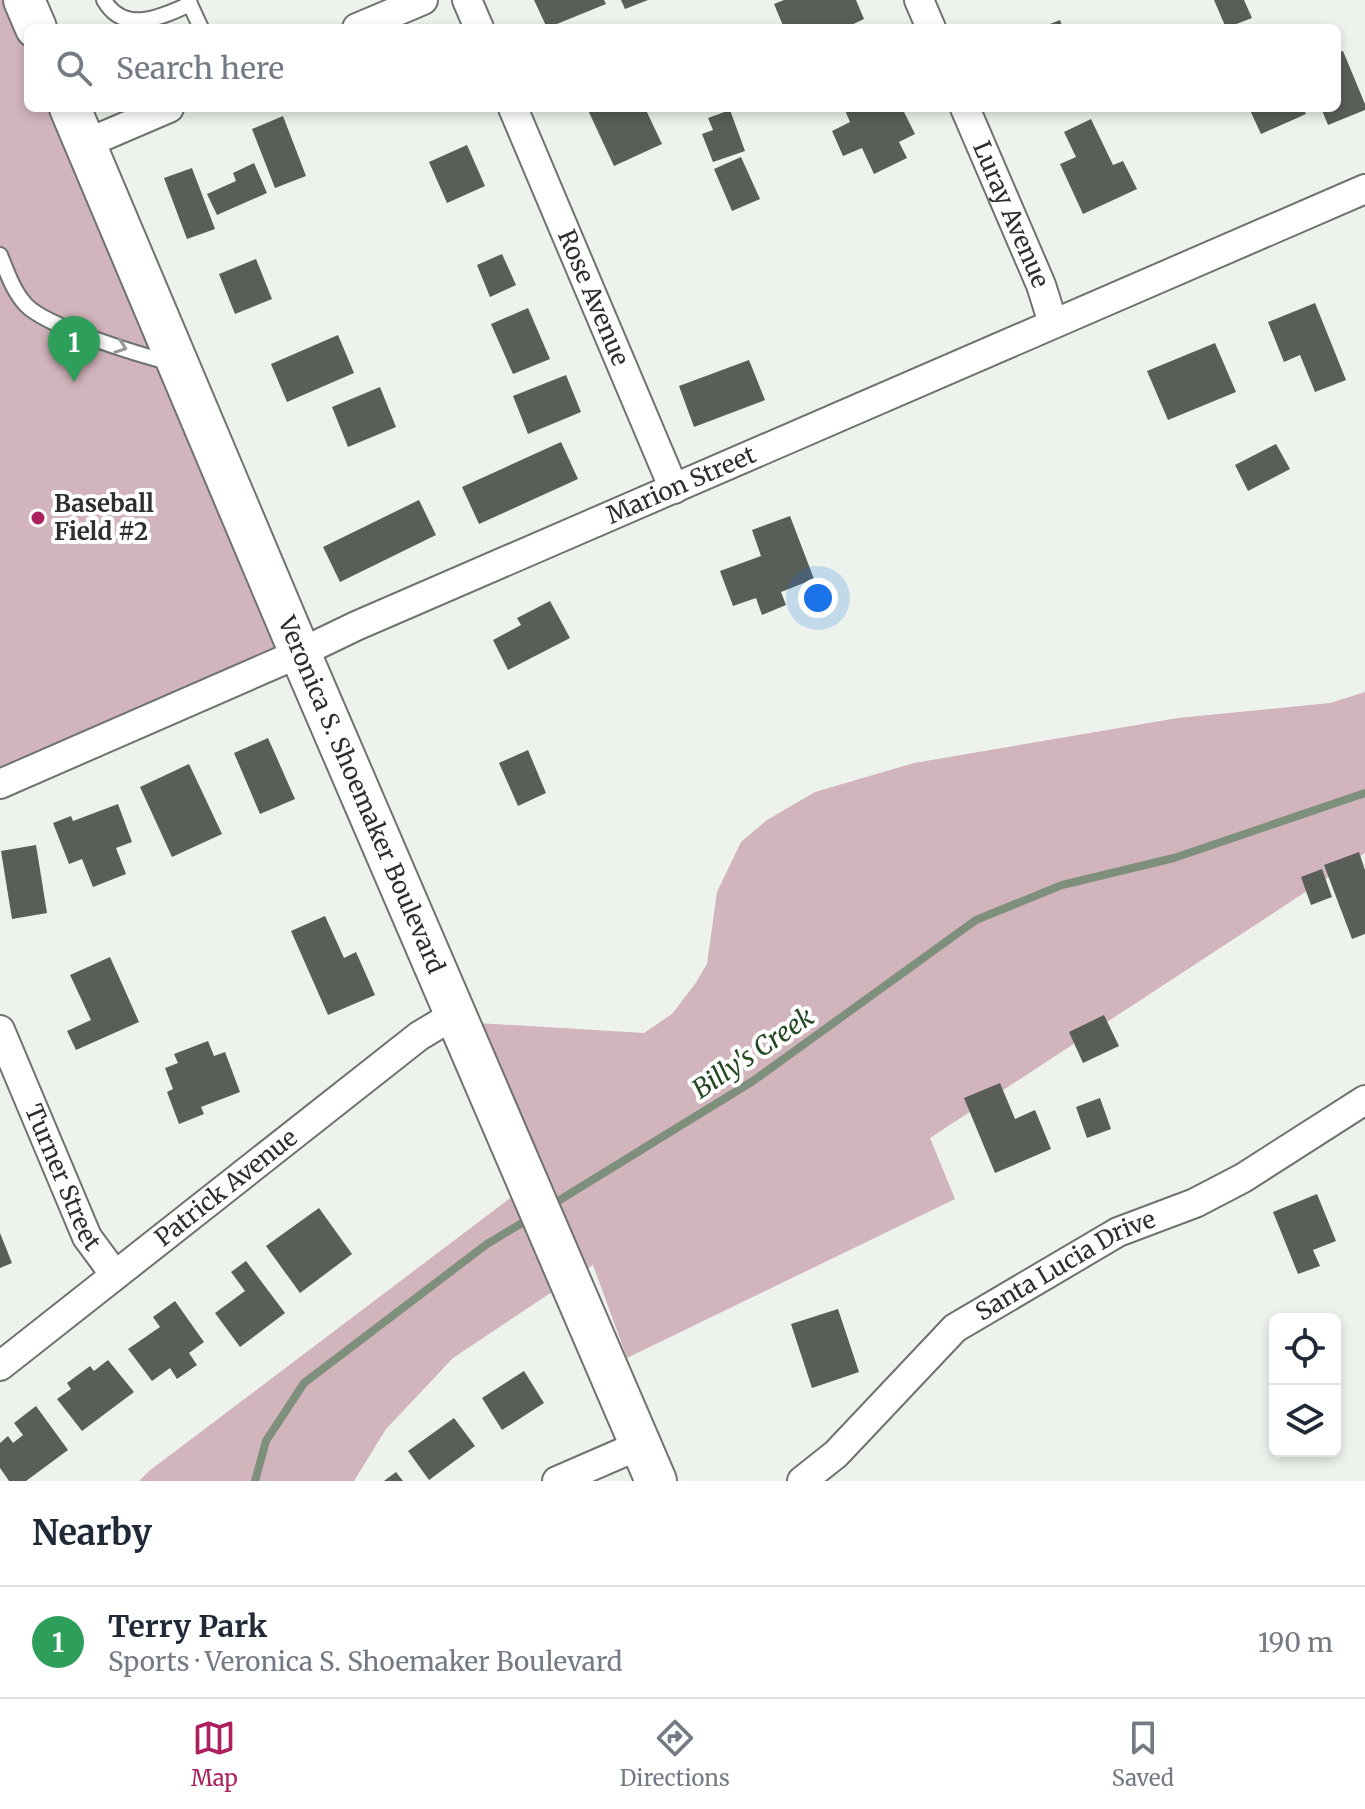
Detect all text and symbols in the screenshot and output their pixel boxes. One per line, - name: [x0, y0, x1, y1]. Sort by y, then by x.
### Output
- search box: [24, 24, 1341, 112]
- icon: search: [52, 46, 96, 90]
- text: Search here: [116, 49, 284, 87]
- street label: Luray Avenue: [966, 136, 1056, 292]
- street label: Rose Avenue: [551, 225, 636, 370]
- pin: 1: [48, 316, 100, 382]
- one-way arrow: [113, 338, 127, 354]
- street label: Marion Street: [602, 438, 761, 531]
- place label: Baseball Field #2: [54, 488, 154, 547]
- marker: Baseball Field #2: [29, 509, 47, 527]
- your location: [798, 578, 838, 618]
- street label: Veronica S. Shoemaker Boulevard: [271, 611, 452, 978]
- water label: Billy's Creek: [686, 1000, 820, 1105]
- street label: Turner Street: [18, 1099, 108, 1257]
- street label: Patrick Avenue: [148, 1122, 303, 1253]
- street label: Santa Lucia Drive: [970, 1203, 1160, 1327]
- map controls: [1269, 1313, 1341, 1457]
- button: locate: [1269, 1313, 1341, 1385]
- button: layers: [1269, 1385, 1341, 1457]
- text: Nearby: [32, 1512, 152, 1554]
- text: Terry Park: [108, 1607, 267, 1645]
- text: 1: [52, 1626, 64, 1659]
- text: 190 m: [1258, 1626, 1333, 1659]
- text: Sports · Veronica S. Shoemaker Boulevard: [108, 1645, 622, 1678]
- tab: Map: [191, 1716, 238, 1792]
- tab: Directions: [620, 1716, 730, 1792]
- tab: Saved: [1112, 1716, 1174, 1792]

